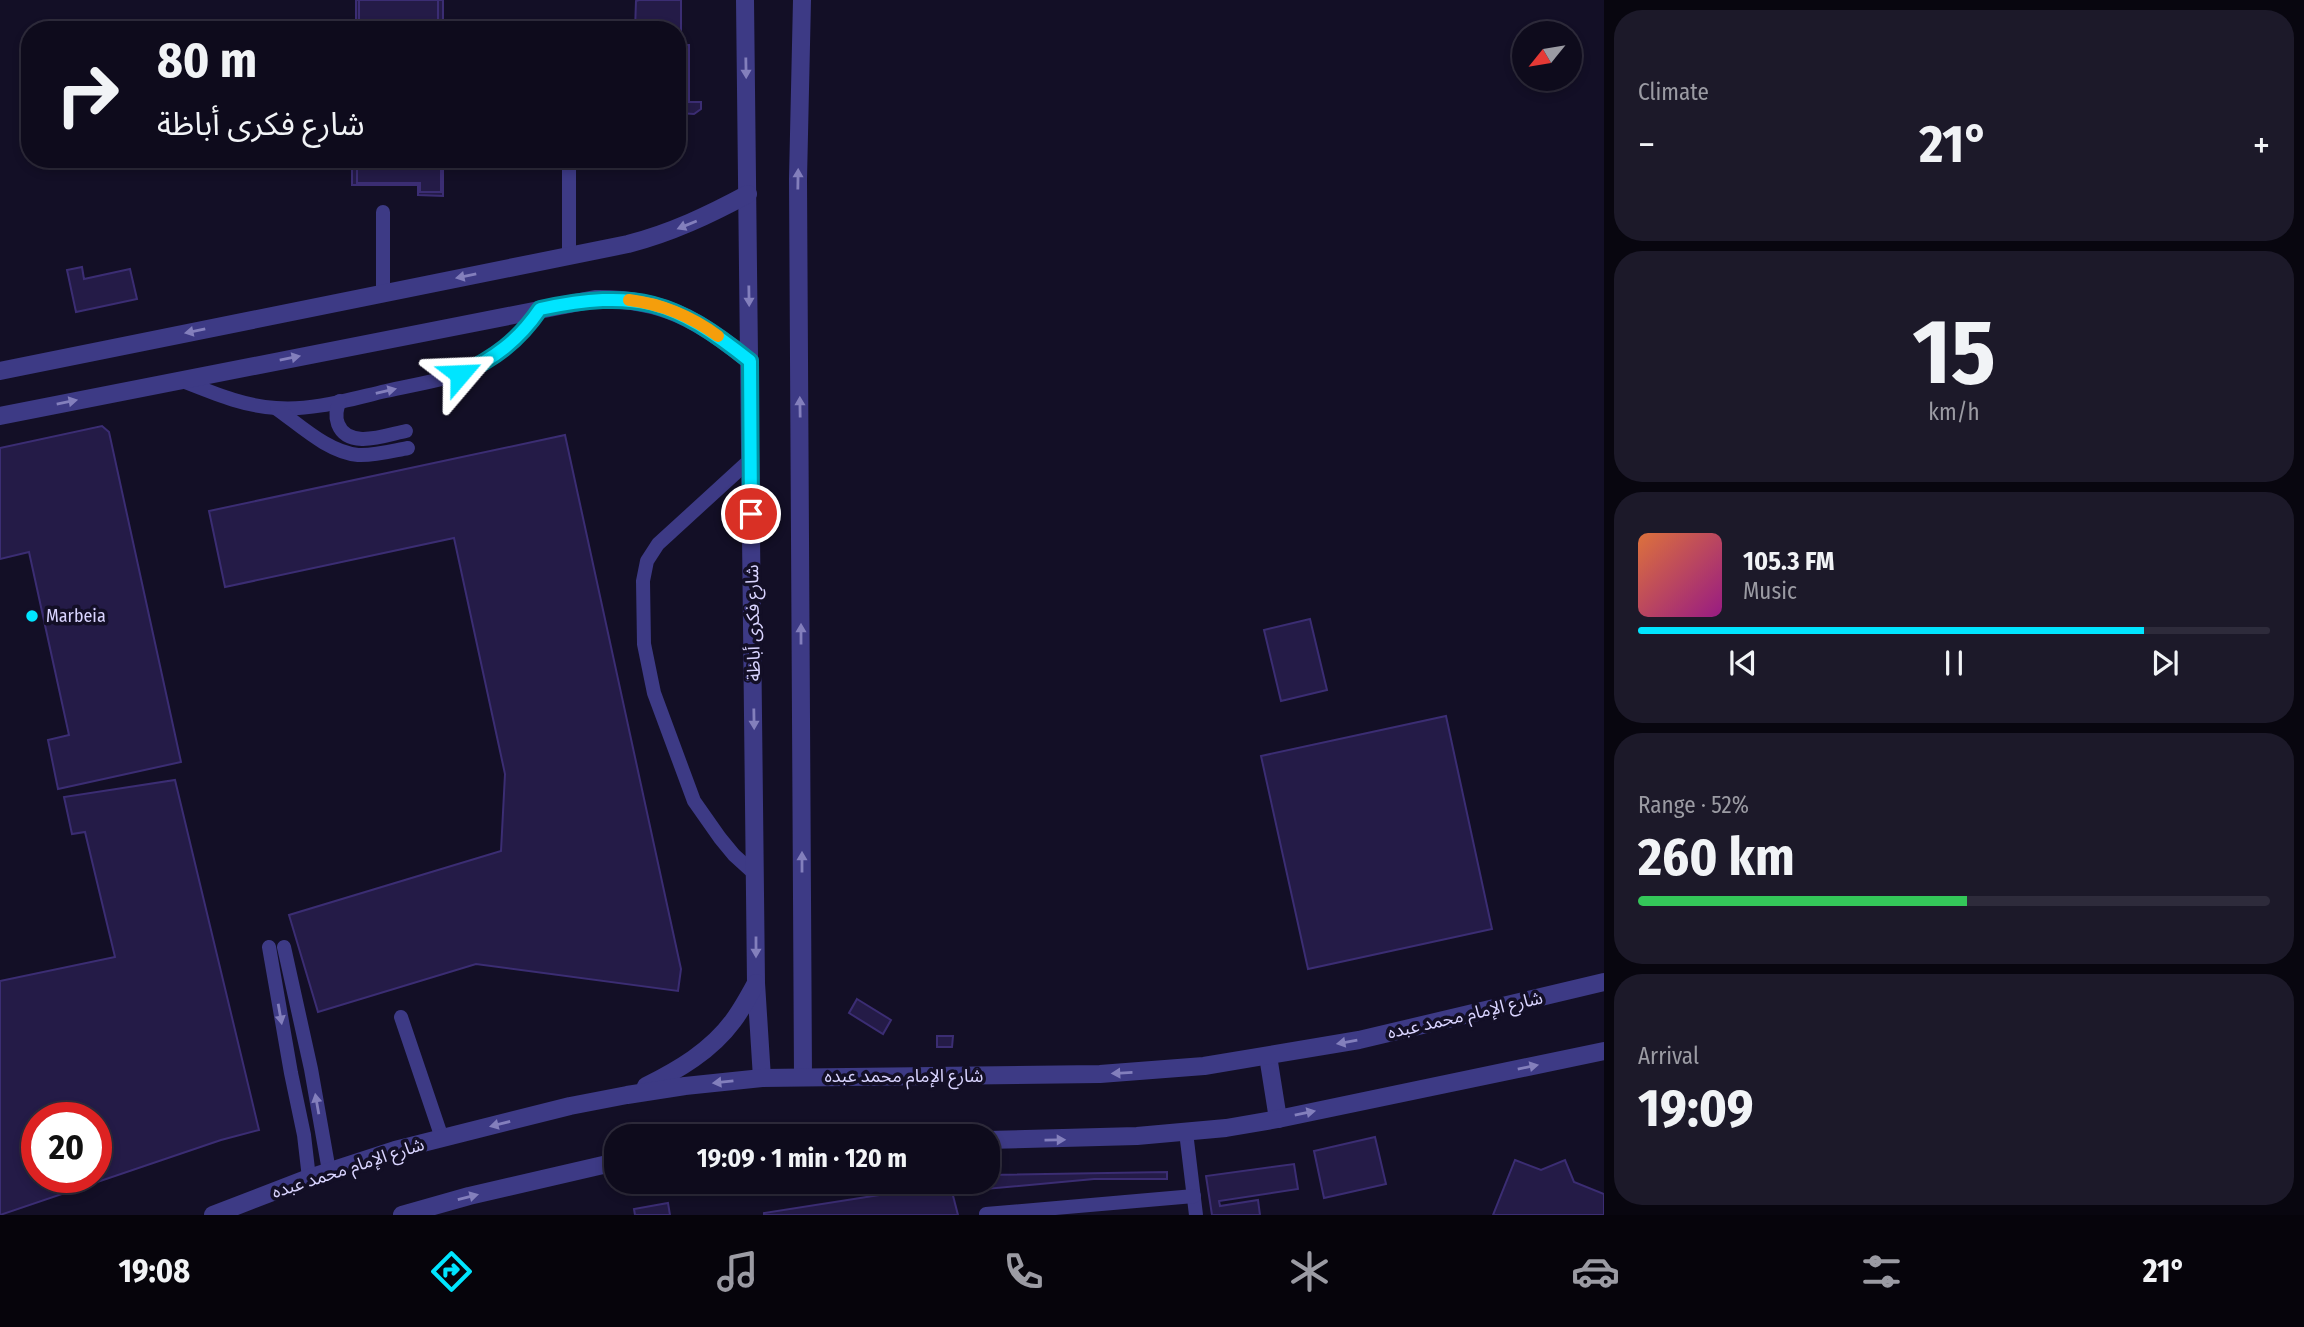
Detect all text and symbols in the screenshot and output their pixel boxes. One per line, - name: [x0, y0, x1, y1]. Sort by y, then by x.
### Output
- north arrow: [1512, 21, 1582, 91]
- map controls: [1512, 21, 1582, 91]
- text: 80 m: [157, 31, 257, 90]
- icon: right: [42, 49, 133, 140]
- one-way arrow: [741, 57, 752, 79]
- text: Climate: [1638, 78, 1709, 106]
- text: شارع فكرى أباظة: [157, 105, 365, 143]
- text: 21°: [1919, 113, 1989, 176]
- text: −: [1638, 122, 1655, 168]
- text: +: [2253, 122, 2270, 168]
- one-way arrow: [792, 168, 804, 190]
- one-way arrow: [677, 219, 698, 230]
- one-way arrow: [455, 271, 477, 282]
- one-way arrow: [743, 285, 755, 307]
- text: 15: [1912, 298, 1996, 407]
- one-way arrow: [184, 326, 206, 337]
- position arrow: [423, 337, 497, 411]
- one-way arrow: [279, 352, 301, 363]
- one-way arrow: [375, 385, 397, 396]
- one-way arrow: [794, 395, 806, 417]
- one-way arrow: [56, 397, 78, 408]
- text: km/h: [1928, 398, 1980, 426]
- pin: [721, 484, 781, 544]
- icon: arrive: [732, 495, 770, 533]
- text: 105.3 FM: [1743, 546, 1835, 577]
- street label: شارع فكرى أباظة: [741, 564, 768, 682]
- text: Music: [1743, 577, 1797, 605]
- place label: Marbeia: [46, 605, 106, 627]
- marker: Marbeia: [24, 608, 40, 624]
- one-way arrow: [795, 623, 807, 645]
- icon: previous: [1724, 644, 1762, 682]
- icon: pause: [1935, 644, 1973, 682]
- icon: next: [2146, 644, 2184, 682]
- one-way arrow: [748, 708, 760, 730]
- text: Range · 52%: [1638, 791, 1749, 819]
- text: 260 km: [1638, 826, 1795, 889]
- one-way arrow: [796, 850, 807, 872]
- one-way arrow: [750, 936, 762, 958]
- street label: شارع الإمام محمد عبده: [1385, 986, 1546, 1047]
- one-way arrow: [275, 1003, 286, 1025]
- one-way arrow: [1336, 1037, 1358, 1048]
- text: Arrival: [1638, 1042, 1699, 1070]
- one-way arrow: [1517, 1061, 1539, 1072]
- street label: شارع الإمام محمد عبده: [825, 1065, 983, 1090]
- one-way arrow: [1110, 1068, 1132, 1079]
- one-way arrow: [712, 1077, 734, 1088]
- text: 19:09: [1638, 1077, 1754, 1140]
- one-way arrow: [312, 1093, 323, 1115]
- speed limit sign: 20: [21, 1102, 112, 1193]
- one-way arrow: [1294, 1108, 1316, 1119]
- one-way arrow: [488, 1119, 510, 1130]
- street label: شارع الإمام محمد عبده: [269, 1133, 428, 1206]
- one-way arrow: [1044, 1134, 1066, 1145]
- text: 19:09 · 1 min · 120 m: [697, 1143, 907, 1174]
- one-way arrow: [457, 1191, 479, 1202]
- icon: directions: [427, 1247, 476, 1296]
- icon: music: [713, 1247, 762, 1296]
- icon: phone: [999, 1247, 1048, 1296]
- icon: climate: [1285, 1247, 1334, 1296]
- icon: car: [1571, 1247, 1620, 1296]
- icon: filters: [1857, 1247, 1906, 1296]
- text: 19:08: [118, 1252, 190, 1290]
- text: 21°: [2143, 1252, 2185, 1290]

